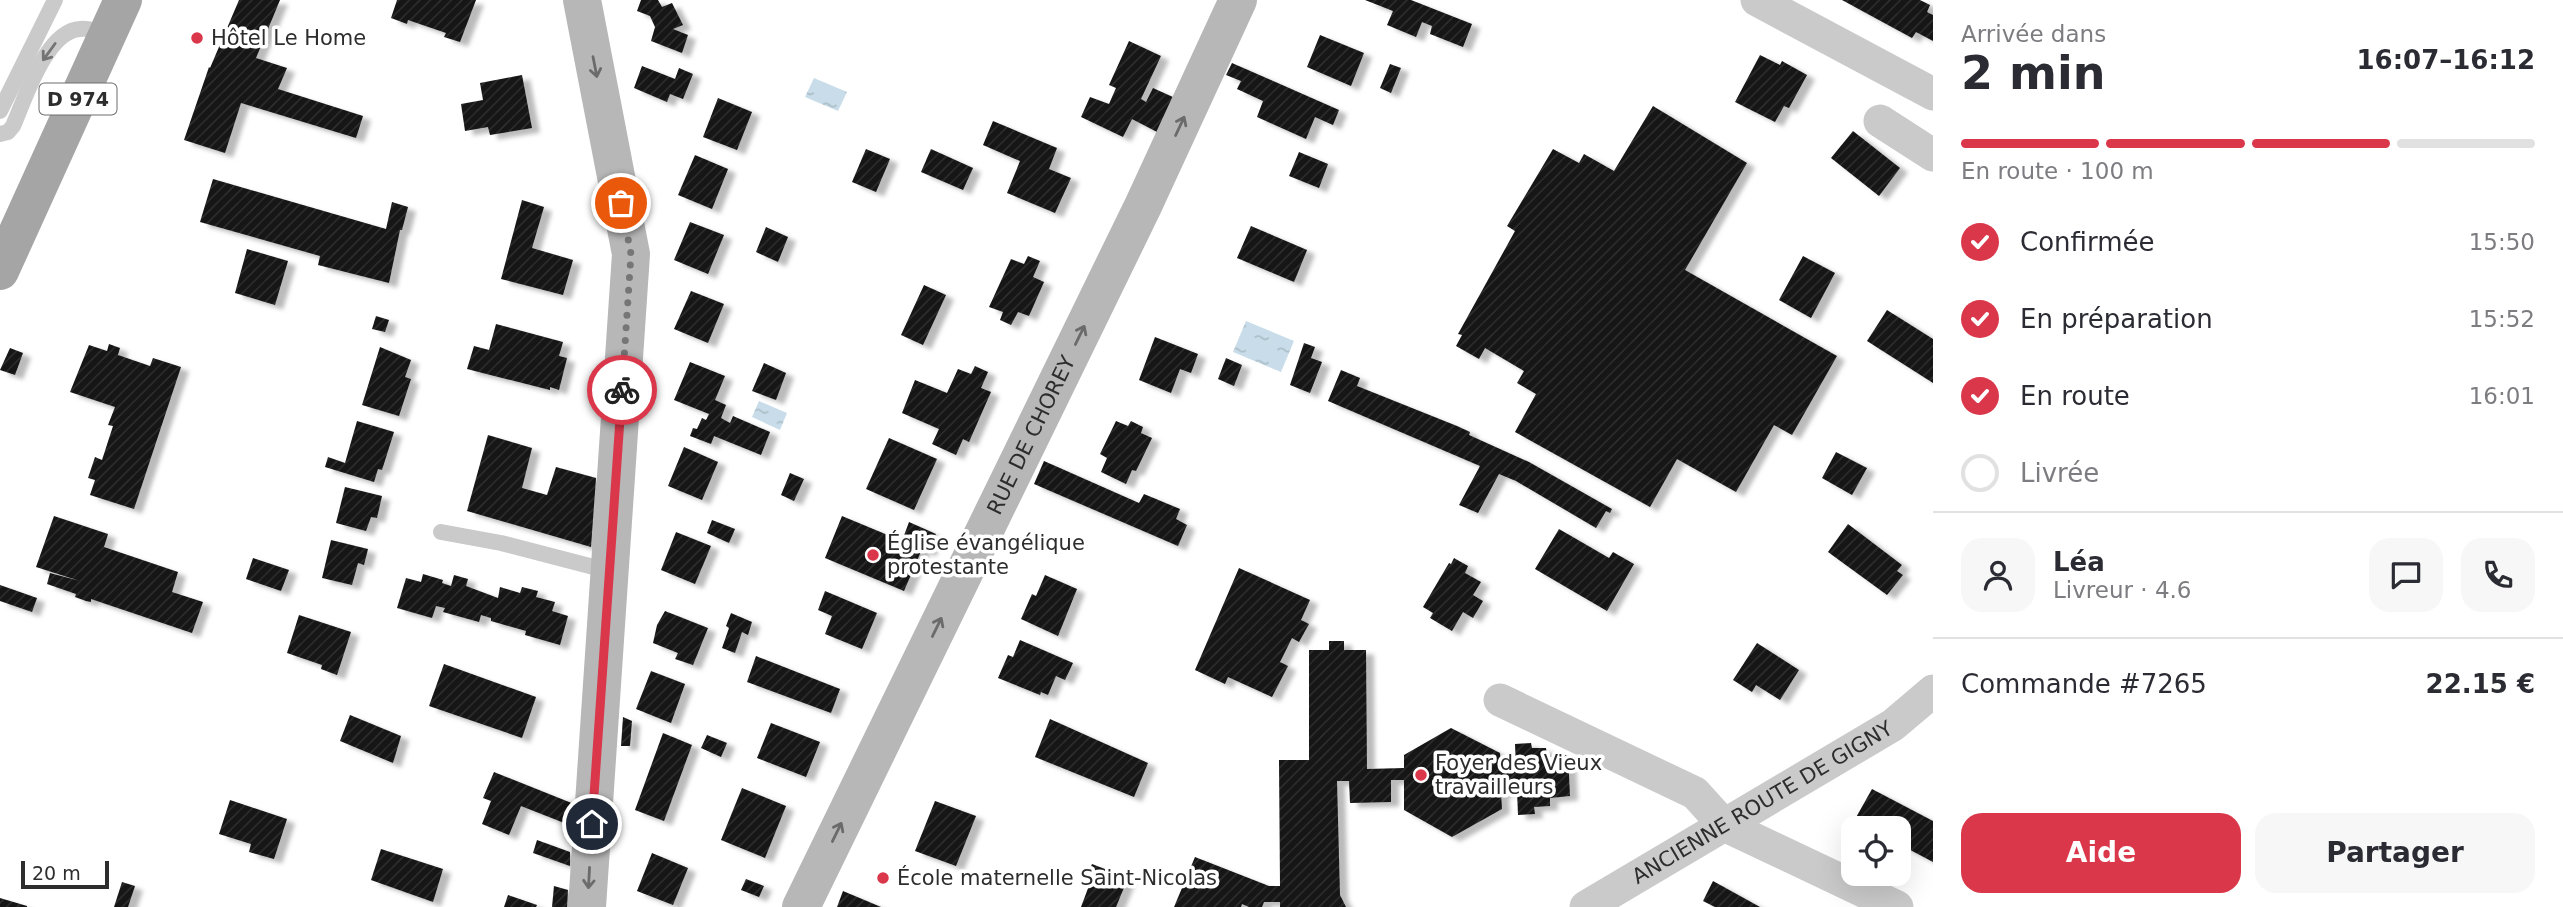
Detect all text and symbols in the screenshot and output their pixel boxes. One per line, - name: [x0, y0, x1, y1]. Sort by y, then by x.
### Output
- text: Arrivée dans: [1961, 21, 2106, 47]
- place label: Hôtel Le Home: [211, 26, 366, 50]
- marker: Hôtel Le Home: [189, 30, 205, 46]
- one-way arrow: [42, 42, 56, 61]
- text: 16:07–16:12: [2356, 45, 2535, 75]
- text: 2 min: [1961, 46, 2105, 100]
- one-way arrow: [589, 55, 602, 78]
- road number: D 974: [40, 83, 116, 114]
- one-way arrow: [1174, 116, 1187, 137]
- text: En route · 100 m: [1961, 158, 2154, 184]
- pin: [591, 173, 651, 233]
- icon: bag: [602, 184, 640, 222]
- icon: check: [1961, 223, 1999, 261]
- text: Confirmée: [2020, 227, 2154, 257]
- text: 15:50: [2469, 229, 2535, 255]
- icon: check: [1961, 300, 1999, 338]
- text: En préparation: [2020, 304, 2213, 334]
- text: 15:52: [2469, 306, 2535, 332]
- one-way arrow: [1074, 325, 1088, 346]
- street label: RUE DE CHOREY: [982, 352, 1080, 519]
- courier: [587, 355, 657, 425]
- icon: bike: [603, 371, 641, 409]
- icon: check: [1961, 377, 1999, 415]
- text: En route: [2020, 381, 2130, 411]
- text: 16:01: [2469, 383, 2535, 409]
- text: Livrée: [2020, 458, 2099, 488]
- place label: Église évangélique protestante: [887, 530, 1085, 579]
- button: person: [1961, 538, 2035, 612]
- button: chat: [2369, 538, 2443, 612]
- button: phone: [2461, 538, 2535, 612]
- marker: Église évangélique protestante: [865, 547, 881, 563]
- text: Léa: [2053, 547, 2105, 577]
- text: Livreur · 4.6: [2053, 577, 2191, 603]
- one-way arrow: [931, 617, 945, 638]
- text: Commande #7265: [1961, 669, 2207, 699]
- text: 22.15 €: [2426, 669, 2535, 699]
- street label: ANCIENNE ROUTE DE GIGNY: [1628, 716, 1897, 889]
- place label: Foyer des Vieux travailleurs: [1435, 751, 1602, 799]
- marker: Foyer des Vieux travailleurs: [1413, 767, 1429, 783]
- pin: [562, 794, 622, 854]
- icon: home: [573, 805, 611, 843]
- button: Aide: [1961, 813, 2241, 893]
- button: Partager: [2255, 813, 2535, 893]
- map controls: [1841, 816, 1911, 886]
- button: locate: [1841, 816, 1911, 886]
- one-way arrow: [831, 822, 845, 843]
- scale bar: [21, 858, 108, 890]
- text: 20 m: [32, 862, 81, 884]
- place label: École maternelle Saint-Nicolas: [897, 865, 1217, 890]
- one-way arrow: [582, 866, 595, 888]
- marker: École maternelle Saint-Nicolas: [875, 870, 891, 886]

